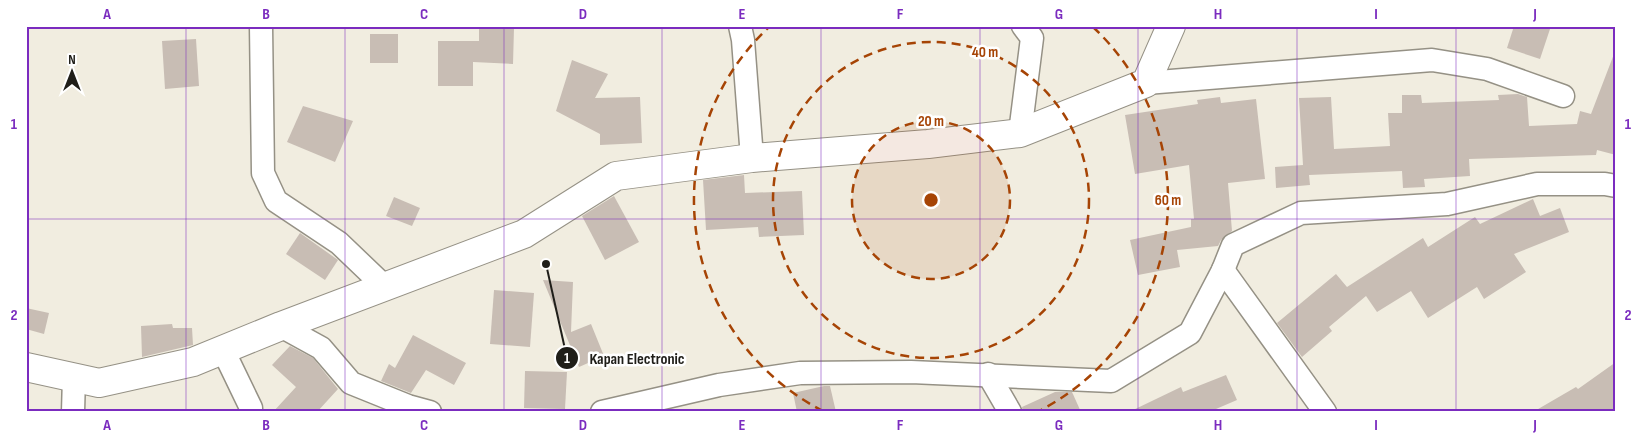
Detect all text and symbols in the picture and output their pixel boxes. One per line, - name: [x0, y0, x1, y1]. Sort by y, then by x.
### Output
- text: A: [102, 5, 111, 24]
- text: B: [262, 5, 270, 24]
- text: C: [420, 5, 428, 24]
- text: D: [579, 5, 587, 24]
- text: E: [739, 5, 746, 24]
- text: F: [897, 5, 904, 24]
- text: G: [1055, 5, 1063, 24]
- text: H: [1214, 5, 1222, 24]
- text: I: [1374, 5, 1378, 24]
- text: J: [1532, 5, 1537, 24]
- text: 40 m: [972, 43, 998, 62]
- north arrow: [48, 48, 98, 98]
- text: N: [68, 51, 76, 68]
- text: 20 m: [918, 112, 944, 131]
- text: 1: [11, 115, 18, 134]
- text: 1: [1625, 115, 1632, 134]
- centre of rings: [922, 191, 940, 209]
- text: 60 m: [1155, 191, 1181, 210]
- text: 2: [10, 306, 18, 325]
- text: 2: [1624, 306, 1632, 325]
- callout: Kapan Electronic: [555, 343, 695, 374]
- text: 1: [564, 349, 570, 368]
- text: Kapan Electronic: [589, 350, 685, 369]
- text: A: [102, 416, 111, 435]
- text: B: [262, 416, 270, 435]
- text: C: [420, 416, 428, 435]
- text: D: [579, 416, 587, 435]
- text: E: [739, 416, 746, 435]
- text: F: [897, 416, 904, 435]
- text: G: [1055, 416, 1063, 435]
- text: H: [1214, 416, 1222, 435]
- text: I: [1374, 416, 1378, 435]
- text: J: [1532, 416, 1537, 435]

